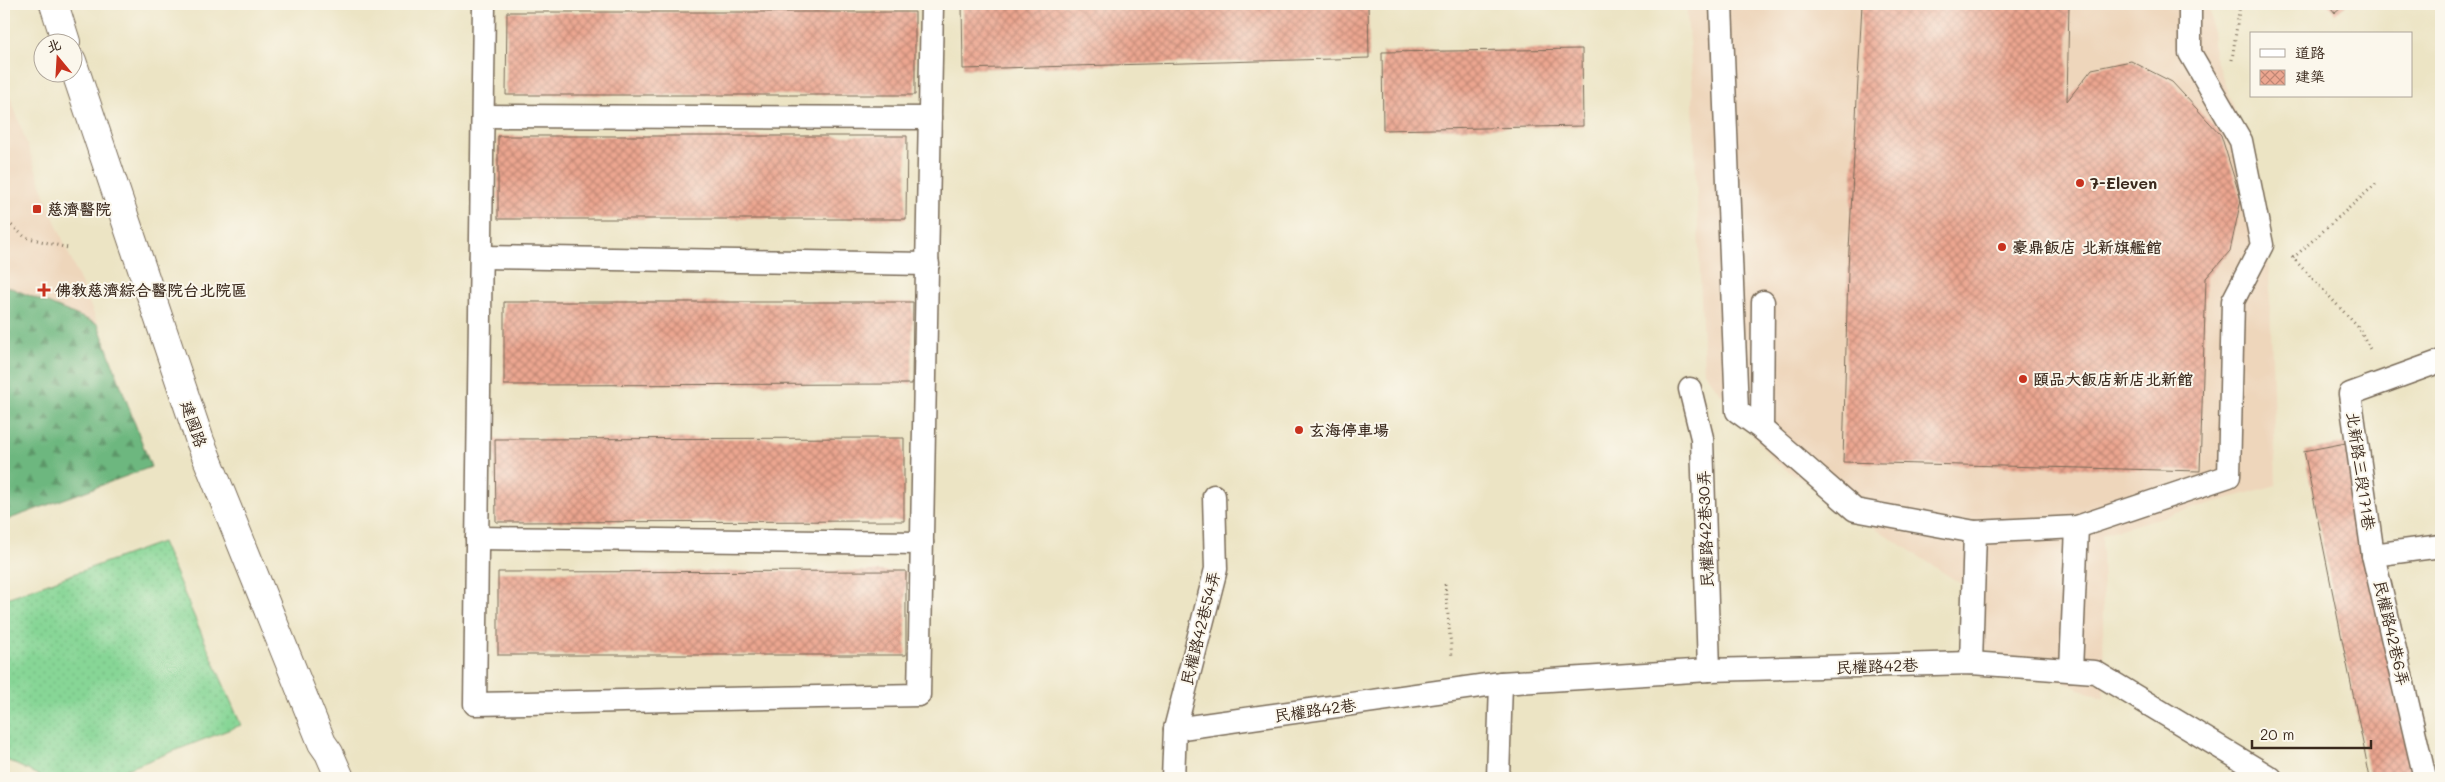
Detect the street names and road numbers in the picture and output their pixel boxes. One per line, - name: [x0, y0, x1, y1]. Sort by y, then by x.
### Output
- street label: 建國路: [177, 398, 212, 450]
- street label: 北新路三段171巷: [2343, 410, 2380, 531]
- street label: 民權路42巷30弄: [1692, 470, 1717, 588]
- street label: 民權路42巷54弄: [1175, 569, 1224, 687]
- street label: 民權路42巷6弄: [2370, 578, 2415, 688]
- street label: 民權路42巷: [1835, 654, 1918, 677]
- street label: 民權路42巷: [1273, 693, 1357, 726]

